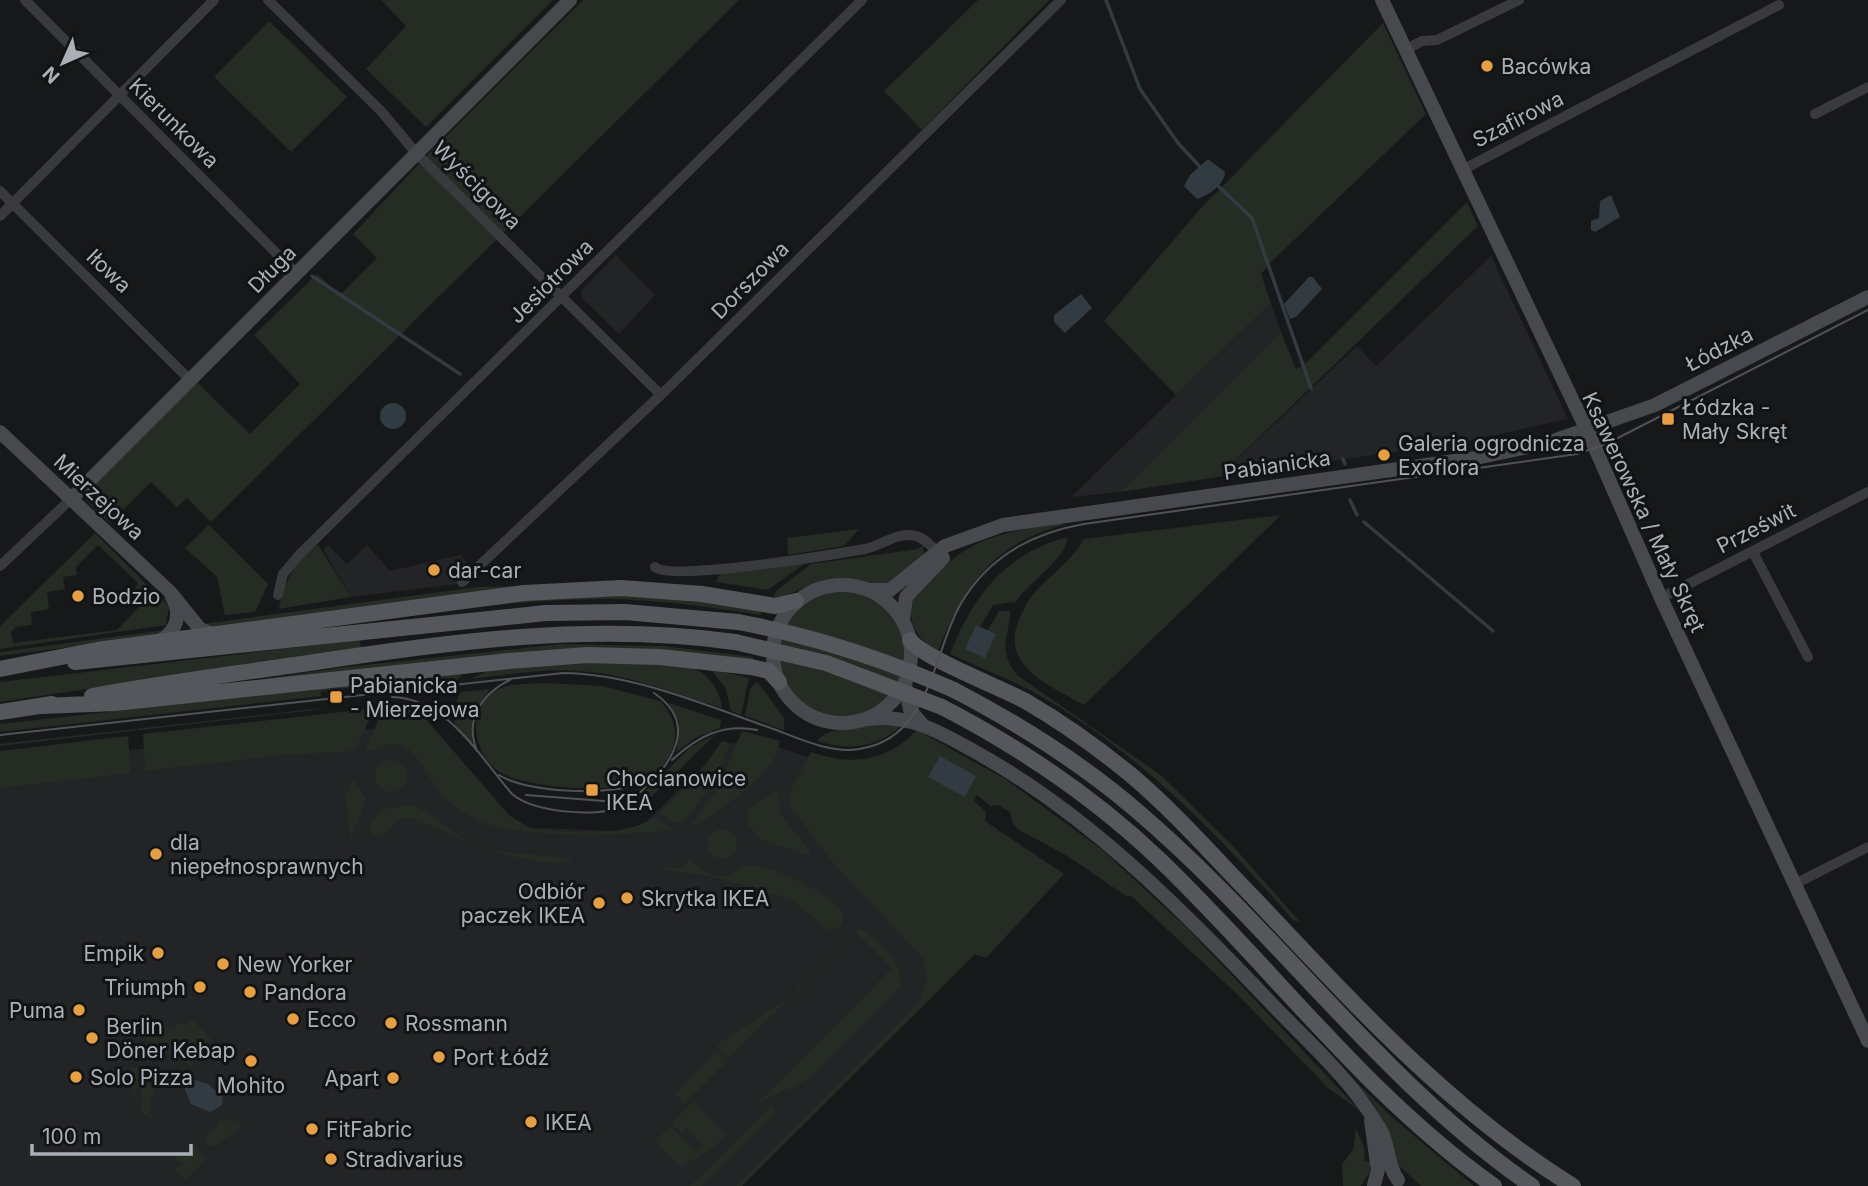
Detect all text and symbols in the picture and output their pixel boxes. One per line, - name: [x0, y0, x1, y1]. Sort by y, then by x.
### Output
- north arrow: [28, 28, 98, 98]
- place label: Bacówka: [1501, 54, 1591, 79]
- marker: Bacówka: [1479, 58, 1495, 74]
- text: N: [38, 61, 65, 88]
- street label: Kierunkowa: [124, 73, 224, 173]
- street label: Szafirowa: [1468, 86, 1568, 152]
- street label: Wyścigowa: [428, 136, 526, 234]
- street label: Jesiotrowa: [504, 234, 598, 328]
- street label: Dorszowa: [706, 236, 794, 324]
- street label: Długa: [243, 240, 301, 298]
- street label: Iłowa: [82, 244, 136, 298]
- street label: Łódzka: [1681, 321, 1757, 377]
- street label: Ksawerowska / Mały Skręt: [1577, 388, 1711, 636]
- place label: Łódzka - Mały Skręt: [1682, 395, 1787, 444]
- marker: Łódzka - Mały Skręt: [1660, 411, 1676, 427]
- place label: Galeria ogrodnicza Exoflora: [1398, 431, 1585, 480]
- street label: Pabianicka: [1222, 445, 1332, 485]
- marker: Galeria ogrodnicza Exoflora: [1376, 447, 1392, 463]
- street label: Mierzejowa: [49, 449, 149, 545]
- street label: Prześwit: [1712, 497, 1800, 558]
- place label: dar-car: [448, 558, 521, 583]
- marker: dar-car: [426, 562, 442, 578]
- place label: Bodzio: [92, 584, 160, 609]
- marker: Bodzio: [70, 588, 86, 604]
- place label: Pabianicka - Mierzejowa: [350, 673, 480, 722]
- marker: Pabianicka - Mierzejowa: [328, 689, 344, 705]
- place label: Chocianowice IKEA: [606, 766, 746, 815]
- marker: Chocianowice IKEA: [584, 782, 600, 798]
- place label: dla niepełnosprawnych: [170, 830, 364, 879]
- marker: dla niepełnosprawnych: [148, 846, 164, 862]
- place label: Odbiór paczek IKEA: [461, 879, 585, 928]
- place label: Skrytka IKEA: [641, 886, 769, 911]
- marker: Skrytka IKEA: [619, 890, 635, 906]
- marker: Odbiór paczek IKEA: [591, 895, 607, 911]
- place label: Empik: [84, 941, 144, 966]
- marker: Empik: [150, 945, 166, 961]
- place label: New Yorker: [237, 952, 353, 977]
- marker: New Yorker: [215, 956, 231, 972]
- place label: Triumph: [104, 975, 186, 1000]
- marker: Triumph: [192, 979, 208, 995]
- place label: Pandora: [264, 980, 347, 1005]
- marker: Pandora: [242, 984, 258, 1000]
- place label: Puma: [9, 998, 65, 1023]
- marker: Puma: [71, 1002, 87, 1018]
- place label: Ecco: [307, 1007, 356, 1032]
- marker: Ecco: [285, 1011, 301, 1027]
- place label: Rossmann: [405, 1011, 508, 1036]
- place label: Berlin Döner Kebap: [106, 1014, 235, 1063]
- marker: Rossmann: [383, 1015, 399, 1031]
- marker: Berlin Döner Kebap: [84, 1030, 100, 1046]
- place label: Port Łódź: [453, 1045, 549, 1070]
- marker: Port Łódź: [431, 1049, 447, 1065]
- marker: Mohito: [243, 1053, 259, 1069]
- place label: Solo Pizza: [90, 1065, 193, 1090]
- place label: Apart: [325, 1066, 379, 1091]
- marker: Solo Pizza: [68, 1069, 84, 1085]
- marker: Apart: [385, 1070, 401, 1086]
- place label: Mohito: [217, 1073, 285, 1098]
- place label: IKEA: [545, 1110, 592, 1135]
- scale bar: [32, 1112, 191, 1156]
- marker: IKEA: [523, 1114, 539, 1130]
- place label: FitFabric: [326, 1117, 412, 1142]
- marker: FitFabric: [304, 1121, 320, 1137]
- text: 100 m: [42, 1124, 101, 1149]
- place label: Stradivarius: [345, 1147, 463, 1172]
- marker: Stradivarius: [323, 1151, 339, 1167]

